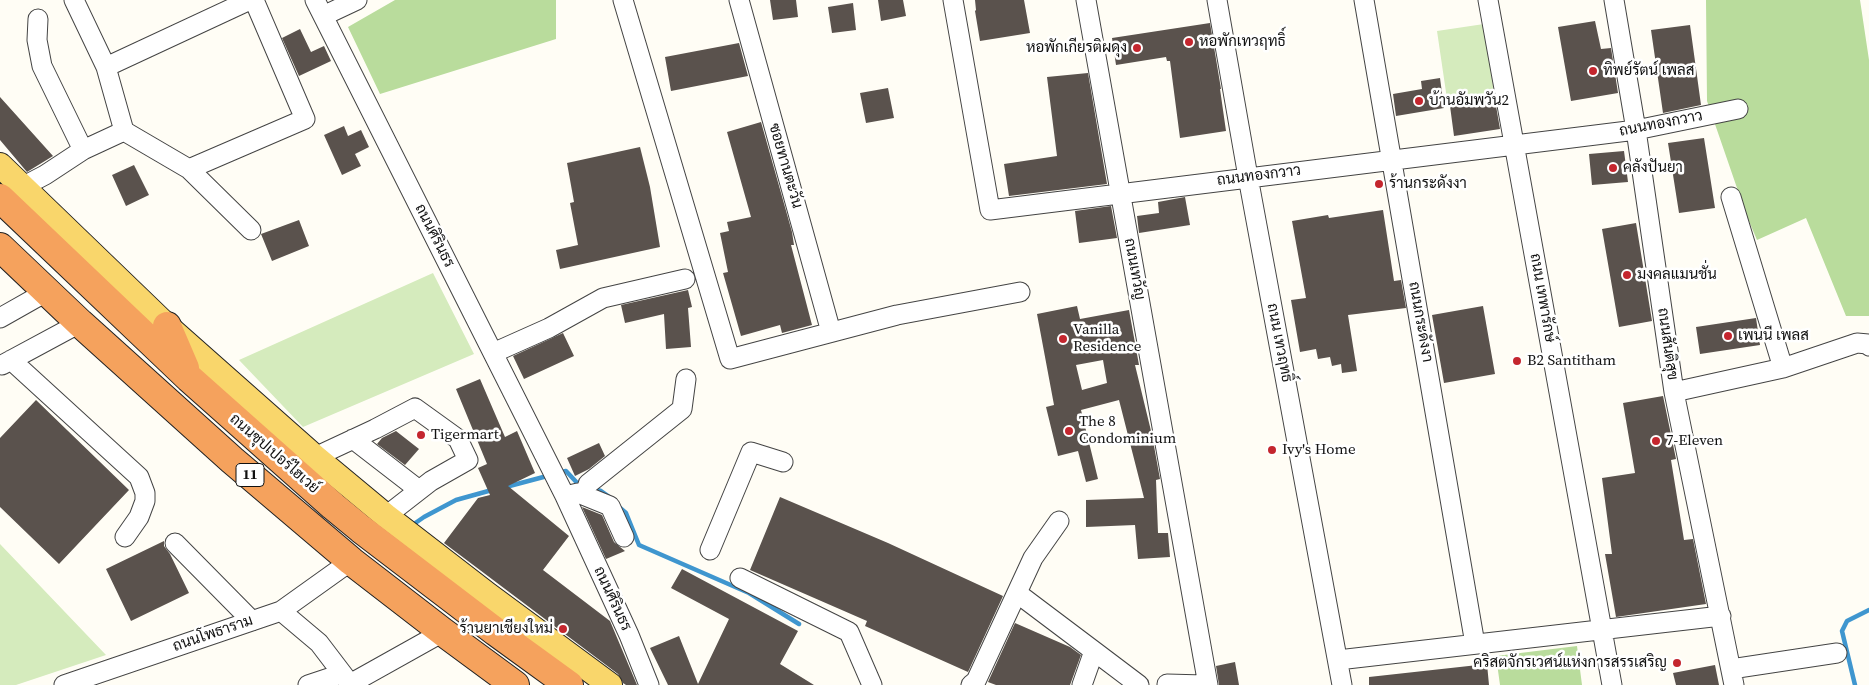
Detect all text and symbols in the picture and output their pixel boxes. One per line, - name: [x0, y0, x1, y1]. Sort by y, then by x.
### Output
- place label: หอพักเทวฤทธิ์: [1199, 33, 1286, 51]
- marker: หอพักเทวฤทธิ์: [1183, 36, 1195, 48]
- place label: หอพักเกียรติผดุง: [1026, 39, 1127, 57]
- marker: หอพักเกียรติผดุง: [1131, 42, 1143, 54]
- place label: ทิพย์รัตน์ เพลส: [1603, 62, 1694, 80]
- marker: ทิพย์รัตน์ เพลส: [1587, 65, 1599, 77]
- place label: บ้านอัมพวัน2: [1429, 92, 1509, 110]
- marker: บ้านอัมพวัน2: [1413, 95, 1425, 107]
- street label: ถนนทองกวาว: [1618, 107, 1704, 141]
- street label: ซอยทานตะวัน: [764, 121, 806, 211]
- place label: คลังปันยา: [1623, 159, 1683, 177]
- street label: ถนนทองกวาว: [1216, 162, 1302, 190]
- marker: คลังปันยา: [1607, 162, 1619, 174]
- place label: ร้านกระดังงา: [1389, 175, 1467, 193]
- marker: ร้านกระดังงา: [1373, 178, 1385, 190]
- street label: ถนนศิรินธร: [410, 201, 458, 271]
- street label: ถนนเทวัญ: [1120, 237, 1148, 301]
- street label: ถนน เทพารักษ์: [1525, 252, 1559, 344]
- place label: มงคลแมนชั่น: [1637, 266, 1717, 284]
- marker: มงคลแมนชั่น: [1621, 269, 1633, 281]
- street label: ถนนกระดังงา: [1404, 280, 1436, 364]
- street label: ถนน เทวฤทธิ์: [1263, 302, 1295, 384]
- street label: ถนนสันติสุข: [1653, 307, 1681, 381]
- place label: Vanilla Residence: [1073, 321, 1141, 356]
- place label: เพนนี เพลส: [1738, 327, 1809, 345]
- marker: เพนนี เพลส: [1722, 330, 1734, 342]
- marker: Vanilla Residence: [1057, 333, 1069, 345]
- place label: B2 Santitham: [1527, 352, 1616, 370]
- marker: B2 Santitham: [1511, 355, 1523, 367]
- street label: ถนนซุปเปอร์ไฮเวย์: [226, 410, 322, 498]
- place label: The 8 Condominium: [1079, 413, 1176, 448]
- marker: The 8 Condominium: [1063, 425, 1075, 437]
- place label: Tigermart: [431, 426, 499, 444]
- marker: Tigermart: [415, 429, 427, 441]
- place label: 7-Eleven: [1666, 432, 1723, 450]
- marker: 7-Eleven: [1650, 435, 1662, 447]
- place label: Ivy's Home: [1282, 441, 1356, 459]
- marker: Ivy's Home: [1266, 444, 1278, 456]
- road number: 11: [236, 464, 264, 486]
- street label: ถนนศิรินธร: [589, 564, 635, 634]
- street label: ถนนโพธาราม: [171, 612, 255, 656]
- place label: ร้านยาเชียงใหม่: [460, 620, 553, 638]
- marker: ร้านยาเชียงใหม่: [557, 623, 569, 635]
- place label: คริสตจักรเวศน์แห่งการสรรเสริญ: [1473, 654, 1667, 672]
- marker: คริสตจักรเวศน์แห่งการสรรเสริญ: [1671, 657, 1683, 669]

